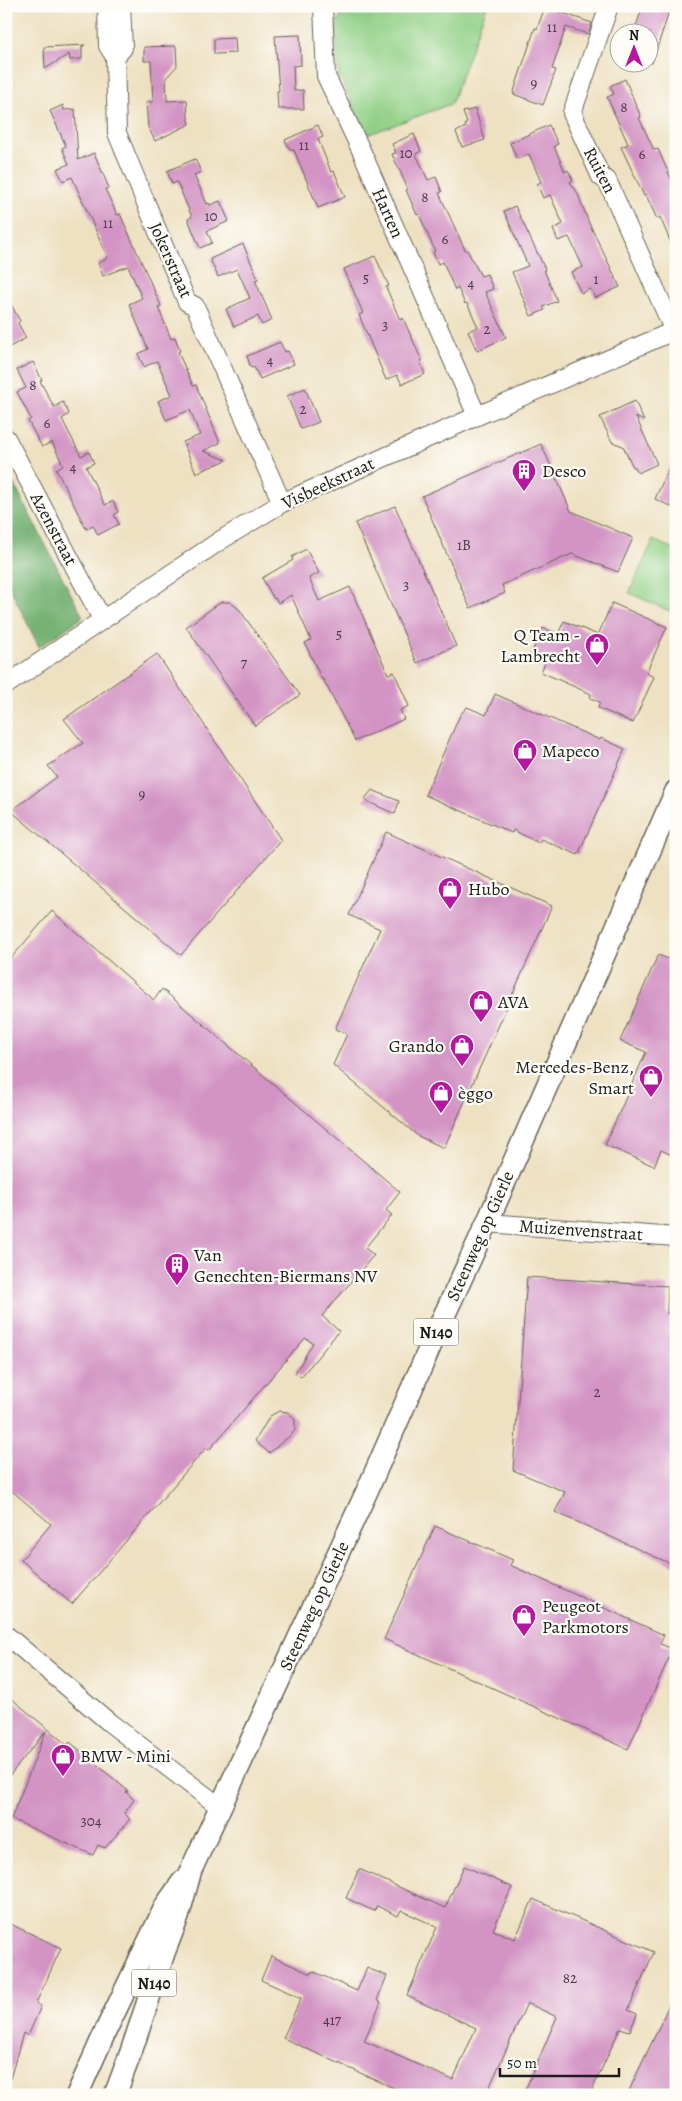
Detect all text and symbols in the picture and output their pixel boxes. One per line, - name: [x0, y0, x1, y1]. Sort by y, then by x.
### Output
- house number: 11: [547, 17, 557, 37]
- north arrow: [610, 22, 660, 72]
- text: N: [629, 26, 639, 45]
- house number: 9: [531, 73, 538, 93]
- house number: 8: [620, 97, 628, 117]
- house number: 11: [299, 135, 309, 155]
- house number: 10: [399, 143, 413, 163]
- street label: Ruiten: [578, 143, 622, 197]
- house number: 6: [639, 144, 646, 164]
- street label: Harten: [366, 184, 410, 242]
- house number: 8: [421, 187, 429, 207]
- house number: 10: [204, 206, 218, 226]
- house number: 11: [103, 213, 113, 233]
- street label: Jokerstraat: [144, 218, 198, 302]
- house number: 6: [442, 229, 449, 249]
- house number: 5: [363, 268, 369, 288]
- house number: 1: [593, 269, 599, 289]
- house number: 4: [468, 273, 475, 293]
- house number: 3: [382, 315, 388, 335]
- house number: 2: [483, 319, 491, 339]
- house number: 4: [267, 350, 274, 370]
- house number: 8: [29, 375, 37, 395]
- house number: 2: [299, 399, 307, 419]
- house number: 6: [44, 413, 51, 433]
- street label: Visbeekstraat: [277, 451, 378, 515]
- house number: 4: [70, 457, 77, 477]
- building icon: Desco: [511, 458, 537, 492]
- place label: Desco: [542, 459, 586, 483]
- street label: Azenstraat: [24, 487, 83, 570]
- house number: 1B: [457, 535, 471, 555]
- house number: 3: [403, 575, 409, 595]
- place label: Q Team - Lambrecht: [500, 623, 580, 668]
- house number: 5: [336, 624, 342, 644]
- shop icon: Q Team - Lambrecht: [584, 632, 610, 666]
- house number: 7: [241, 653, 248, 673]
- shop icon: Mapeco: [512, 738, 538, 772]
- place label: Mapeco: [542, 739, 599, 763]
- house number: 9: [139, 784, 146, 804]
- shop icon: Hubo: [437, 876, 463, 910]
- place label: Hubo: [468, 877, 509, 901]
- shop icon: AVA: [468, 989, 494, 1023]
- place label: AVA: [497, 990, 529, 1014]
- shop icon: Grando: [449, 1033, 475, 1067]
- place label: Grando: [389, 1034, 444, 1058]
- place label: Mercedes-Benz, Smart: [516, 1055, 634, 1100]
- shop icon: Mercedes-Benz, Smart: [638, 1064, 664, 1098]
- shop icon: èggo: [428, 1080, 454, 1114]
- place label: èggo: [458, 1081, 493, 1105]
- street label: Steenweg op Gierle: [441, 1167, 519, 1305]
- street label: Muizenvenstraat: [518, 1214, 644, 1246]
- place label: Van Genechten-Biermans NV: [193, 1243, 378, 1288]
- building icon: Van Genechten-Biermans NV: [164, 1252, 190, 1286]
- road number: N140: [414, 1318, 458, 1345]
- house number: 2: [593, 1382, 601, 1402]
- street label: Steenweg op Gierle: [274, 1537, 354, 1675]
- place label: Peugeot Parkmotors: [542, 1594, 629, 1639]
- shop icon: Peugeot Parkmotors: [511, 1603, 537, 1637]
- shop icon: BMW - Mini: [50, 1743, 76, 1777]
- place label: BMW - Mini: [80, 1744, 171, 1768]
- house number: 304: [80, 1811, 102, 1831]
- house number: 82: [563, 1968, 577, 1988]
- road number: N140: [132, 1970, 176, 1996]
- house number: 417: [323, 2010, 342, 2030]
- scale bar: [500, 2046, 618, 2078]
- text: 50 m: [507, 2053, 537, 2073]

